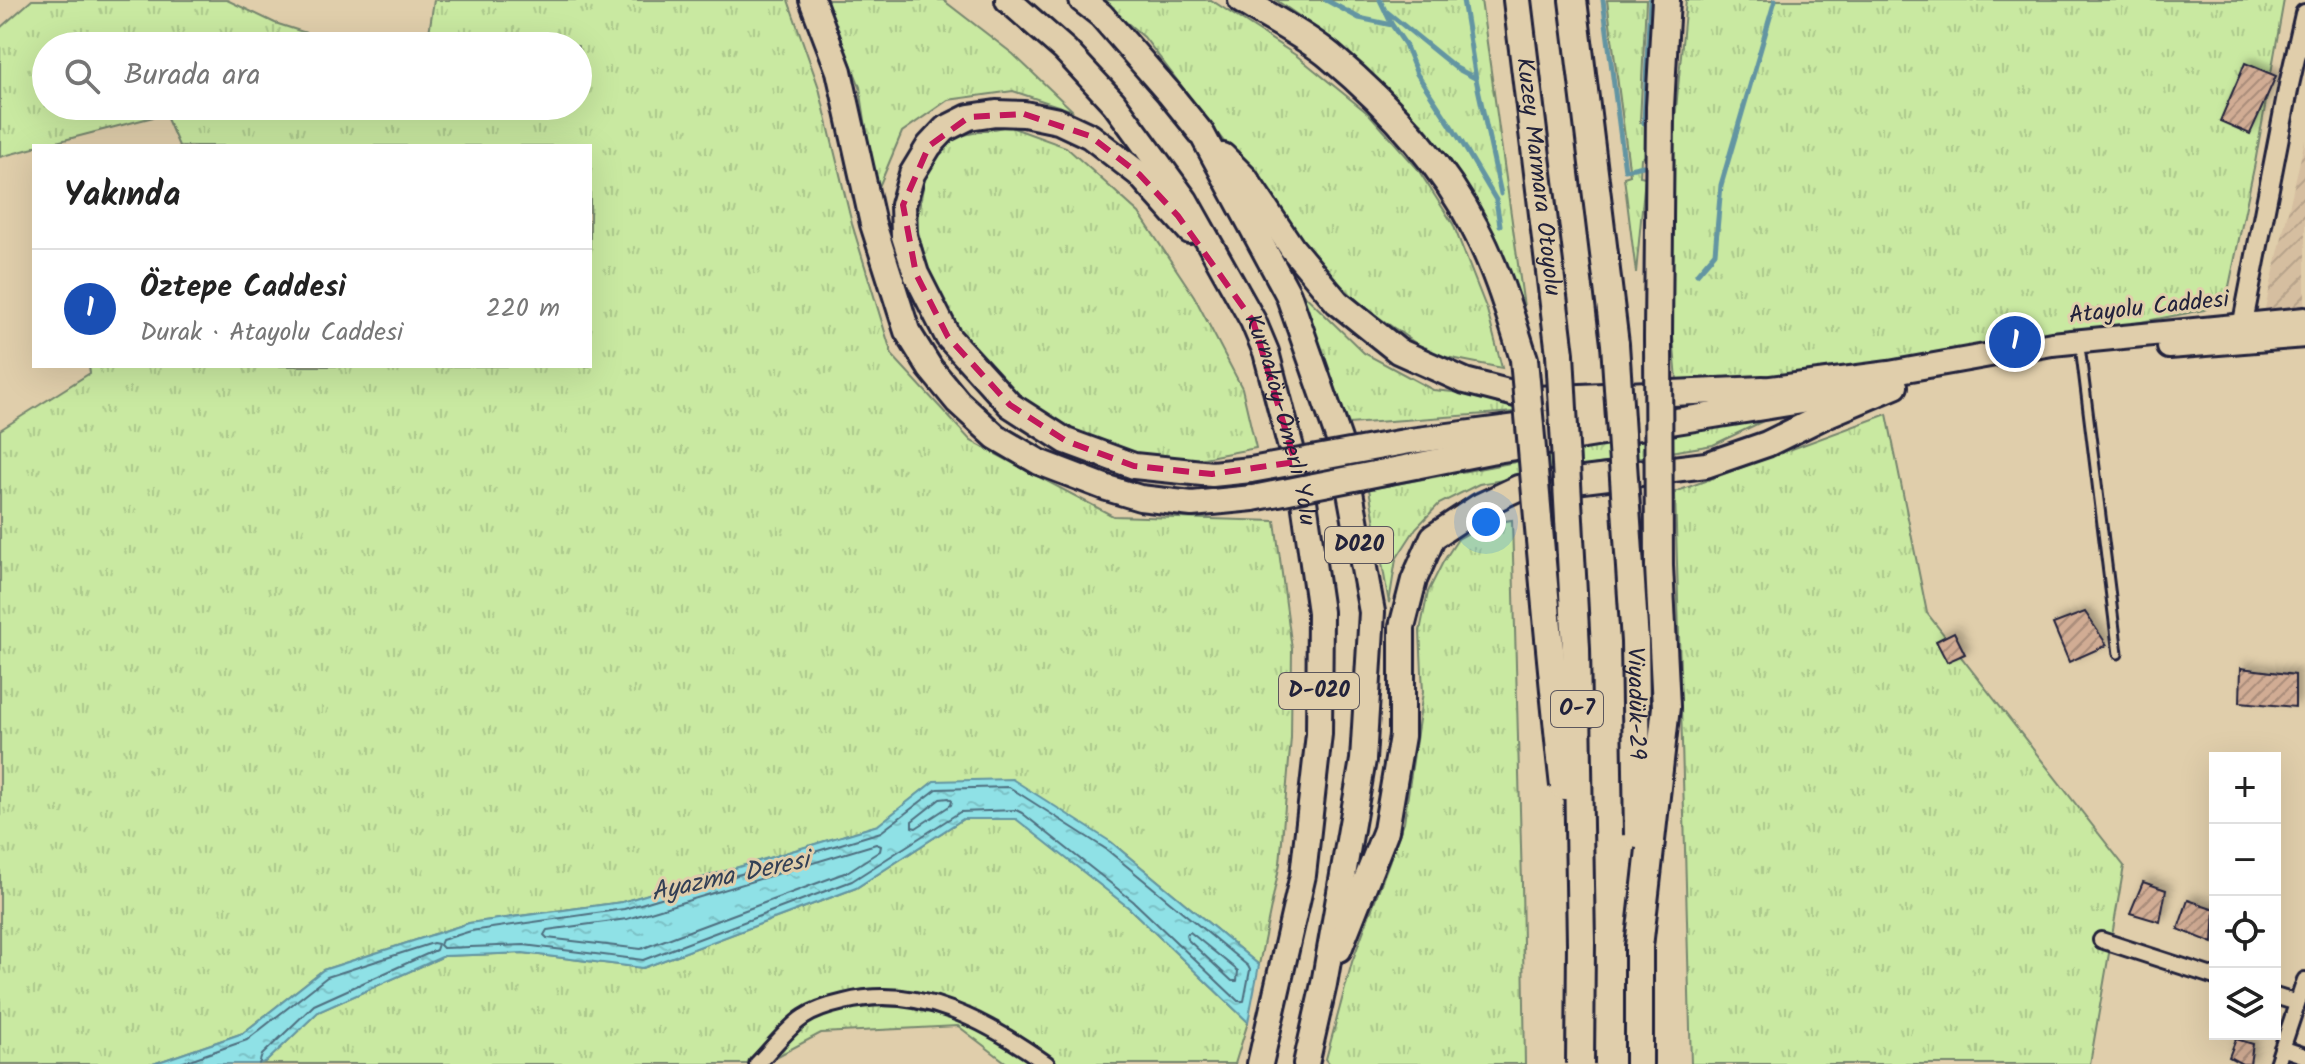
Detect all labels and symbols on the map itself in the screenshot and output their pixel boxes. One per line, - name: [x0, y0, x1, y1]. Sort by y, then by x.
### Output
- street label: Kuzey Marmara Otoyolu: [1505, 55, 1572, 299]
- street label: Atayolu Caddesi: [2067, 280, 2232, 336]
- street label: Kurnaköy-Ömerli Yolu: [1233, 308, 1327, 529]
- pin: 1: [1989, 312, 2041, 372]
- your location: [1466, 502, 1506, 542]
- road number: D020: [1325, 527, 1393, 563]
- street label: Viyadük-29: [1616, 647, 1656, 760]
- road number: D-020: [1279, 673, 1359, 709]
- road number: O-7: [1551, 691, 1603, 727]
- water label: Ayazma Deresi: [647, 839, 819, 914]

